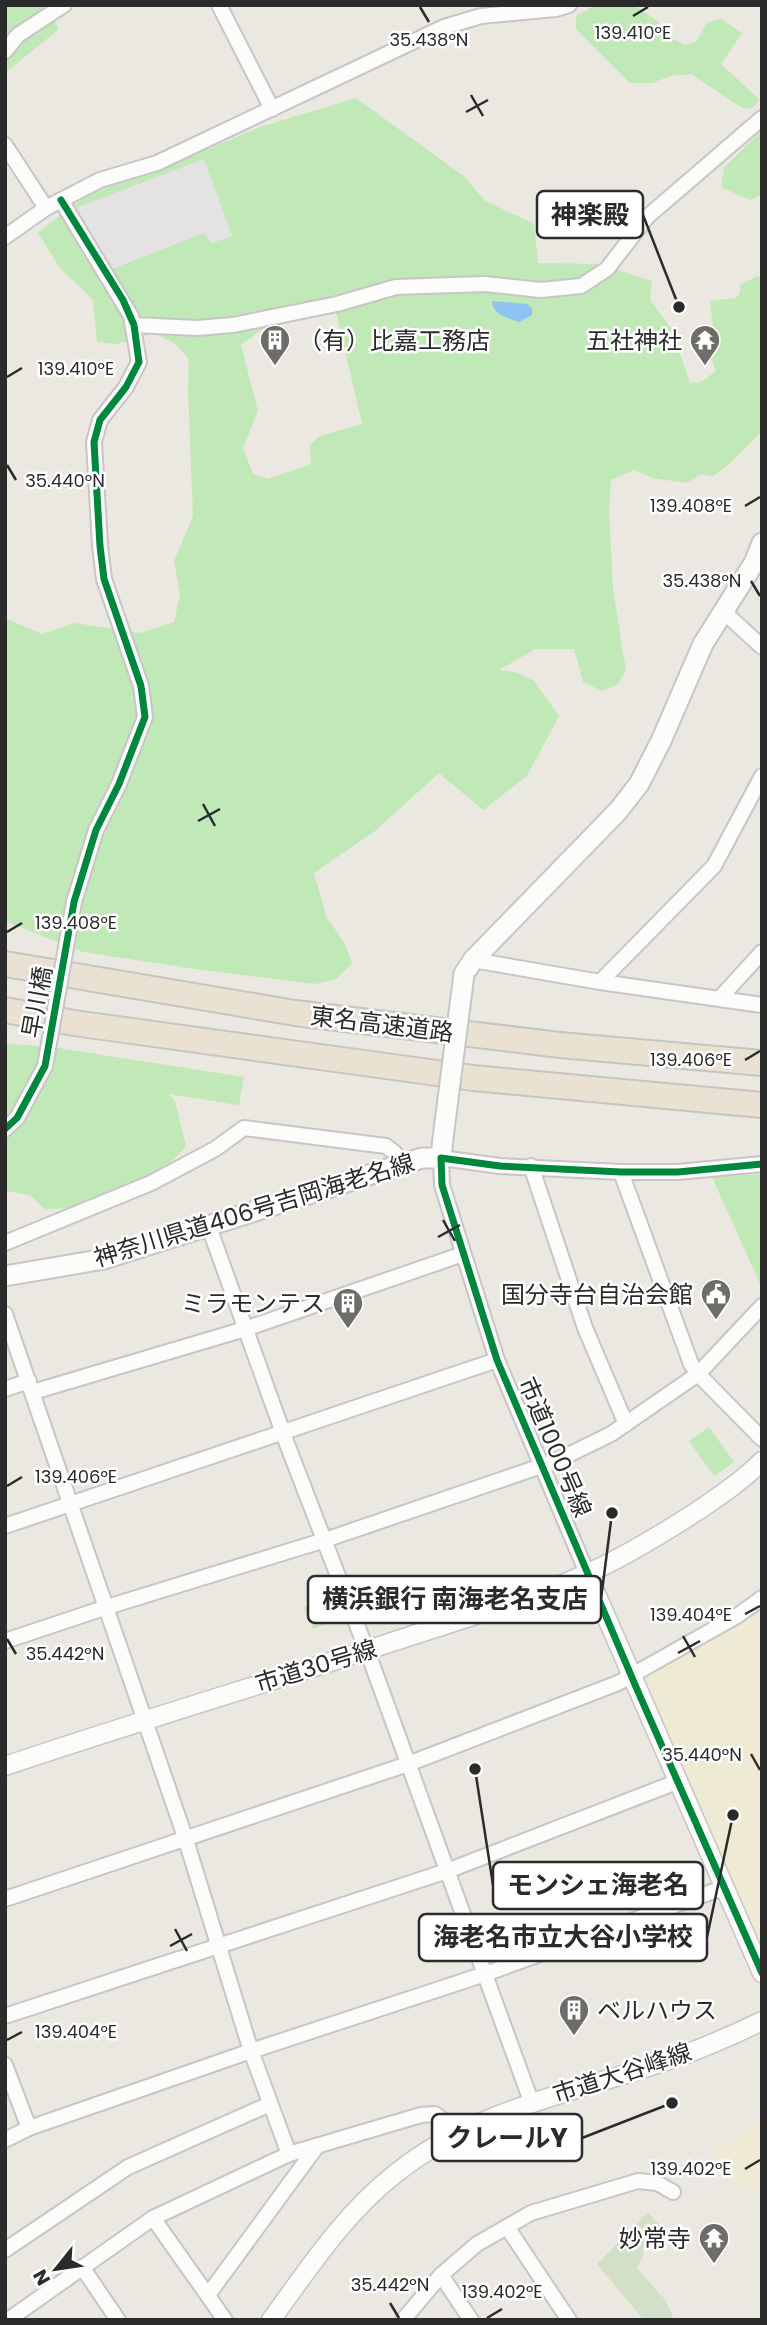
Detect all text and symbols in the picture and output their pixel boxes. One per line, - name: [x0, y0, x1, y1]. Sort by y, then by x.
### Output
- text: 139.410°E: [595, 20, 671, 45]
- text: 35.438°N: [389, 27, 469, 52]
- callout: 神楽殿: [537, 191, 643, 238]
- text: 神楽殿: [551, 197, 629, 233]
- building icon: （有）比嘉工務店: [258, 323, 292, 367]
- temple icon: 五社神社: [688, 323, 722, 367]
- place label: （有）比嘉工務店: [298, 324, 490, 357]
- place label: 五社神社: [586, 324, 682, 357]
- text: 139.410°E: [38, 356, 114, 381]
- text: 35.440°N: [25, 468, 105, 493]
- text: 139.408°E: [650, 493, 732, 518]
- text: 35.438°N: [662, 568, 742, 593]
- text: 139.408°E: [35, 910, 117, 935]
- street label: 早川橋: [14, 964, 60, 1040]
- street label: 東名高速道路: [309, 999, 455, 1049]
- text: 139.406°E: [650, 1047, 732, 1072]
- street label: 神奈川県道406号吉岡海老名線: [90, 1145, 418, 1275]
- public building icon: 国分寺台自治会館: [699, 1277, 733, 1321]
- place label: 国分寺台自治会館: [501, 1278, 693, 1311]
- building icon: ミラモンテス: [331, 1286, 365, 1330]
- place label: ミラモンテス: [181, 1287, 325, 1320]
- street label: 市道1000号線: [511, 1372, 599, 1522]
- text: 139.406°E: [35, 1464, 117, 1489]
- callout: 横浜銀行 南海老名支店: [308, 1576, 601, 1623]
- text: 横浜銀行 南海老名支店: [322, 1581, 588, 1617]
- text: 139.404°E: [650, 1602, 732, 1627]
- street label: 市道30号線: [251, 1632, 381, 1700]
- text: 35.442°N: [26, 1641, 104, 1666]
- text: 35.440°N: [662, 1742, 742, 1767]
- callout: モンシェ海老名: [493, 1862, 703, 1909]
- text: モンシェ海老名: [507, 1867, 689, 1903]
- callout: 海老名市立大谷小学校: [419, 1914, 707, 1961]
- text: 海老名市立大谷小学校: [433, 1919, 693, 1955]
- building icon: ベルハウス: [557, 1993, 591, 2037]
- place label: ベルハウス: [597, 1994, 717, 2027]
- text: 139.404°E: [35, 2019, 117, 2044]
- street label: 市道大谷峰線: [548, 2035, 696, 2111]
- callout: クレールY: [432, 2114, 582, 2161]
- text: クレールY: [446, 2120, 568, 2156]
- text: 139.402°E: [650, 2156, 732, 2181]
- temple icon: 妙常寺: [697, 2221, 731, 2265]
- place label: 妙常寺: [619, 2222, 691, 2255]
- north arrow: [21, 2234, 91, 2304]
- text: N: [26, 2264, 57, 2290]
- text: 35.442°N: [351, 2272, 429, 2297]
- text: 139.402°E: [461, 2279, 543, 2304]

